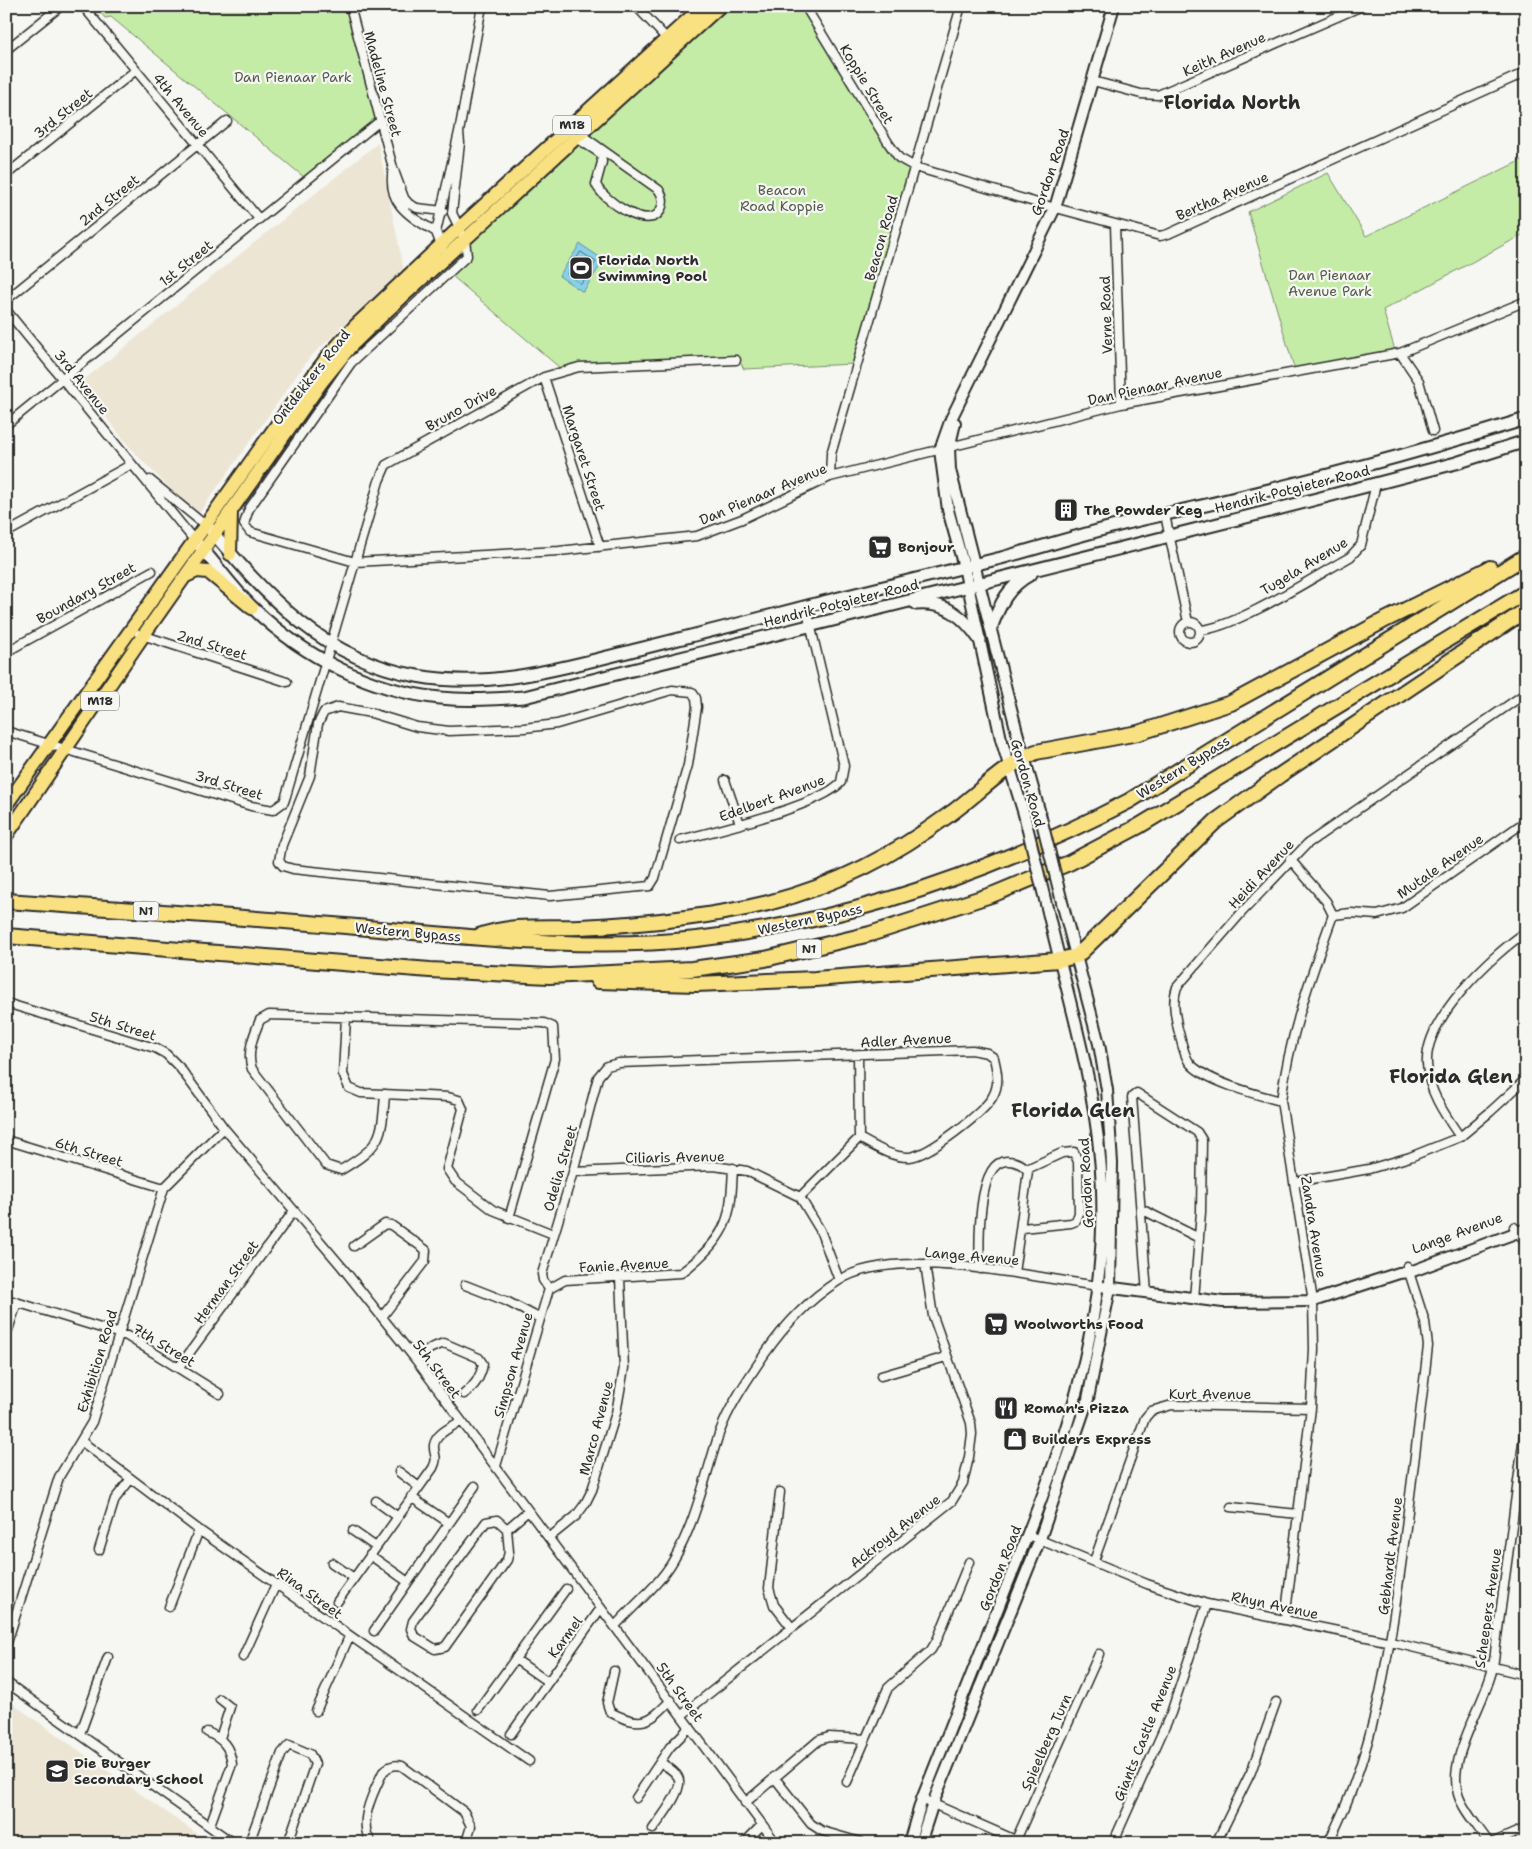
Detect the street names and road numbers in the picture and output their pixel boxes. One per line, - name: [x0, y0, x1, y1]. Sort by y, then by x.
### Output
- street label: Keith Avenue: [1180, 28, 1268, 80]
- street label: Madeline Street: [360, 29, 406, 139]
- street label: Koppie Street: [836, 41, 898, 127]
- street label: 4th Avenue: [149, 69, 213, 141]
- street label: 3rd Street: [30, 84, 96, 142]
- road number: M18: [553, 116, 591, 134]
- street label: Gordon Road: [1027, 126, 1073, 218]
- street label: Bertha Avenue: [1173, 168, 1271, 224]
- street label: 2nd Street: [75, 170, 143, 230]
- street label: Beacon Road: [860, 193, 902, 283]
- street label: 1st Street: [155, 236, 217, 290]
- street label: Verne Road: [1096, 275, 1116, 355]
- street label: Ontdekkers Road: [268, 325, 354, 428]
- street label: 3rd Avenue: [50, 346, 114, 418]
- street label: Dan Pienaar Avenue: [1086, 363, 1224, 409]
- street label: Bruno Drive: [422, 381, 500, 435]
- street label: Margaret Street: [558, 403, 610, 513]
- street label: Dan Pienaar Avenue: [696, 459, 830, 529]
- street label: Hendrik Potgieter Road: [1212, 461, 1372, 517]
- street label: Tugela Avenue: [1257, 533, 1351, 599]
- street label: Boundary Street: [33, 558, 139, 628]
- street label: Hendrik Potgieter Road: [761, 575, 921, 631]
- street label: 2nd Street: [175, 626, 249, 664]
- road number: M18: [81, 691, 119, 710]
- street label: Western Bypass: [1133, 731, 1233, 803]
- street label: Gordon Road: [1007, 737, 1049, 829]
- street label: 3rd Street: [193, 766, 265, 804]
- street label: Edelbert Avenue: [717, 770, 827, 826]
- street label: Mutale Avenue: [1393, 829, 1487, 903]
- street label: Heidi Avenue: [1224, 835, 1298, 913]
- street label: Western Bypass: [756, 899, 864, 939]
- road number: N1: [134, 901, 158, 920]
- street label: Western Bypass: [354, 918, 462, 946]
- road number: N1: [796, 940, 822, 959]
- street label: 5th Street: [87, 1007, 159, 1045]
- street label: Adler Avenue: [860, 1029, 952, 1051]
- street label: Odelia Street: [539, 1123, 581, 1213]
- street label: 6th Street: [53, 1133, 125, 1171]
- street label: Gordon Road: [1075, 1137, 1097, 1229]
- street label: Ciliaris Avenue: [625, 1147, 725, 1167]
- street label: Zandra Avenue: [1297, 1175, 1331, 1279]
- street label: Lange Avenue: [1409, 1208, 1505, 1258]
- street label: Herman Street: [190, 1237, 262, 1327]
- street label: Lange Avenue: [924, 1243, 1020, 1269]
- street label: Fanie Avenue: [579, 1254, 670, 1276]
- street label: Exhibition Road: [73, 1307, 121, 1415]
- street label: Simpson Avenue: [489, 1310, 537, 1420]
- street label: 7th Street: [129, 1319, 199, 1371]
- street label: 5th Street: [409, 1336, 465, 1402]
- street label: Marco Avenue: [575, 1379, 617, 1477]
- street label: Kurt Avenue: [1169, 1385, 1251, 1403]
- street label: Ackroyd Avenue: [846, 1490, 944, 1572]
- street label: Gebhardt Avenue: [1374, 1496, 1406, 1616]
- street label: Gordon Road: [975, 1523, 1025, 1613]
- street label: Scheepers Avenue: [1471, 1547, 1505, 1669]
- street label: Rina Street: [274, 1563, 346, 1623]
- street label: Rhyn Avenue: [1230, 1587, 1320, 1623]
- street label: Karmel: [544, 1612, 587, 1661]
- street label: 5th Street: [652, 1659, 708, 1725]
- street label: Giants Castle Avenue: [1109, 1662, 1181, 1804]
- street label: Spieelberg Turn: [1017, 1691, 1076, 1793]

